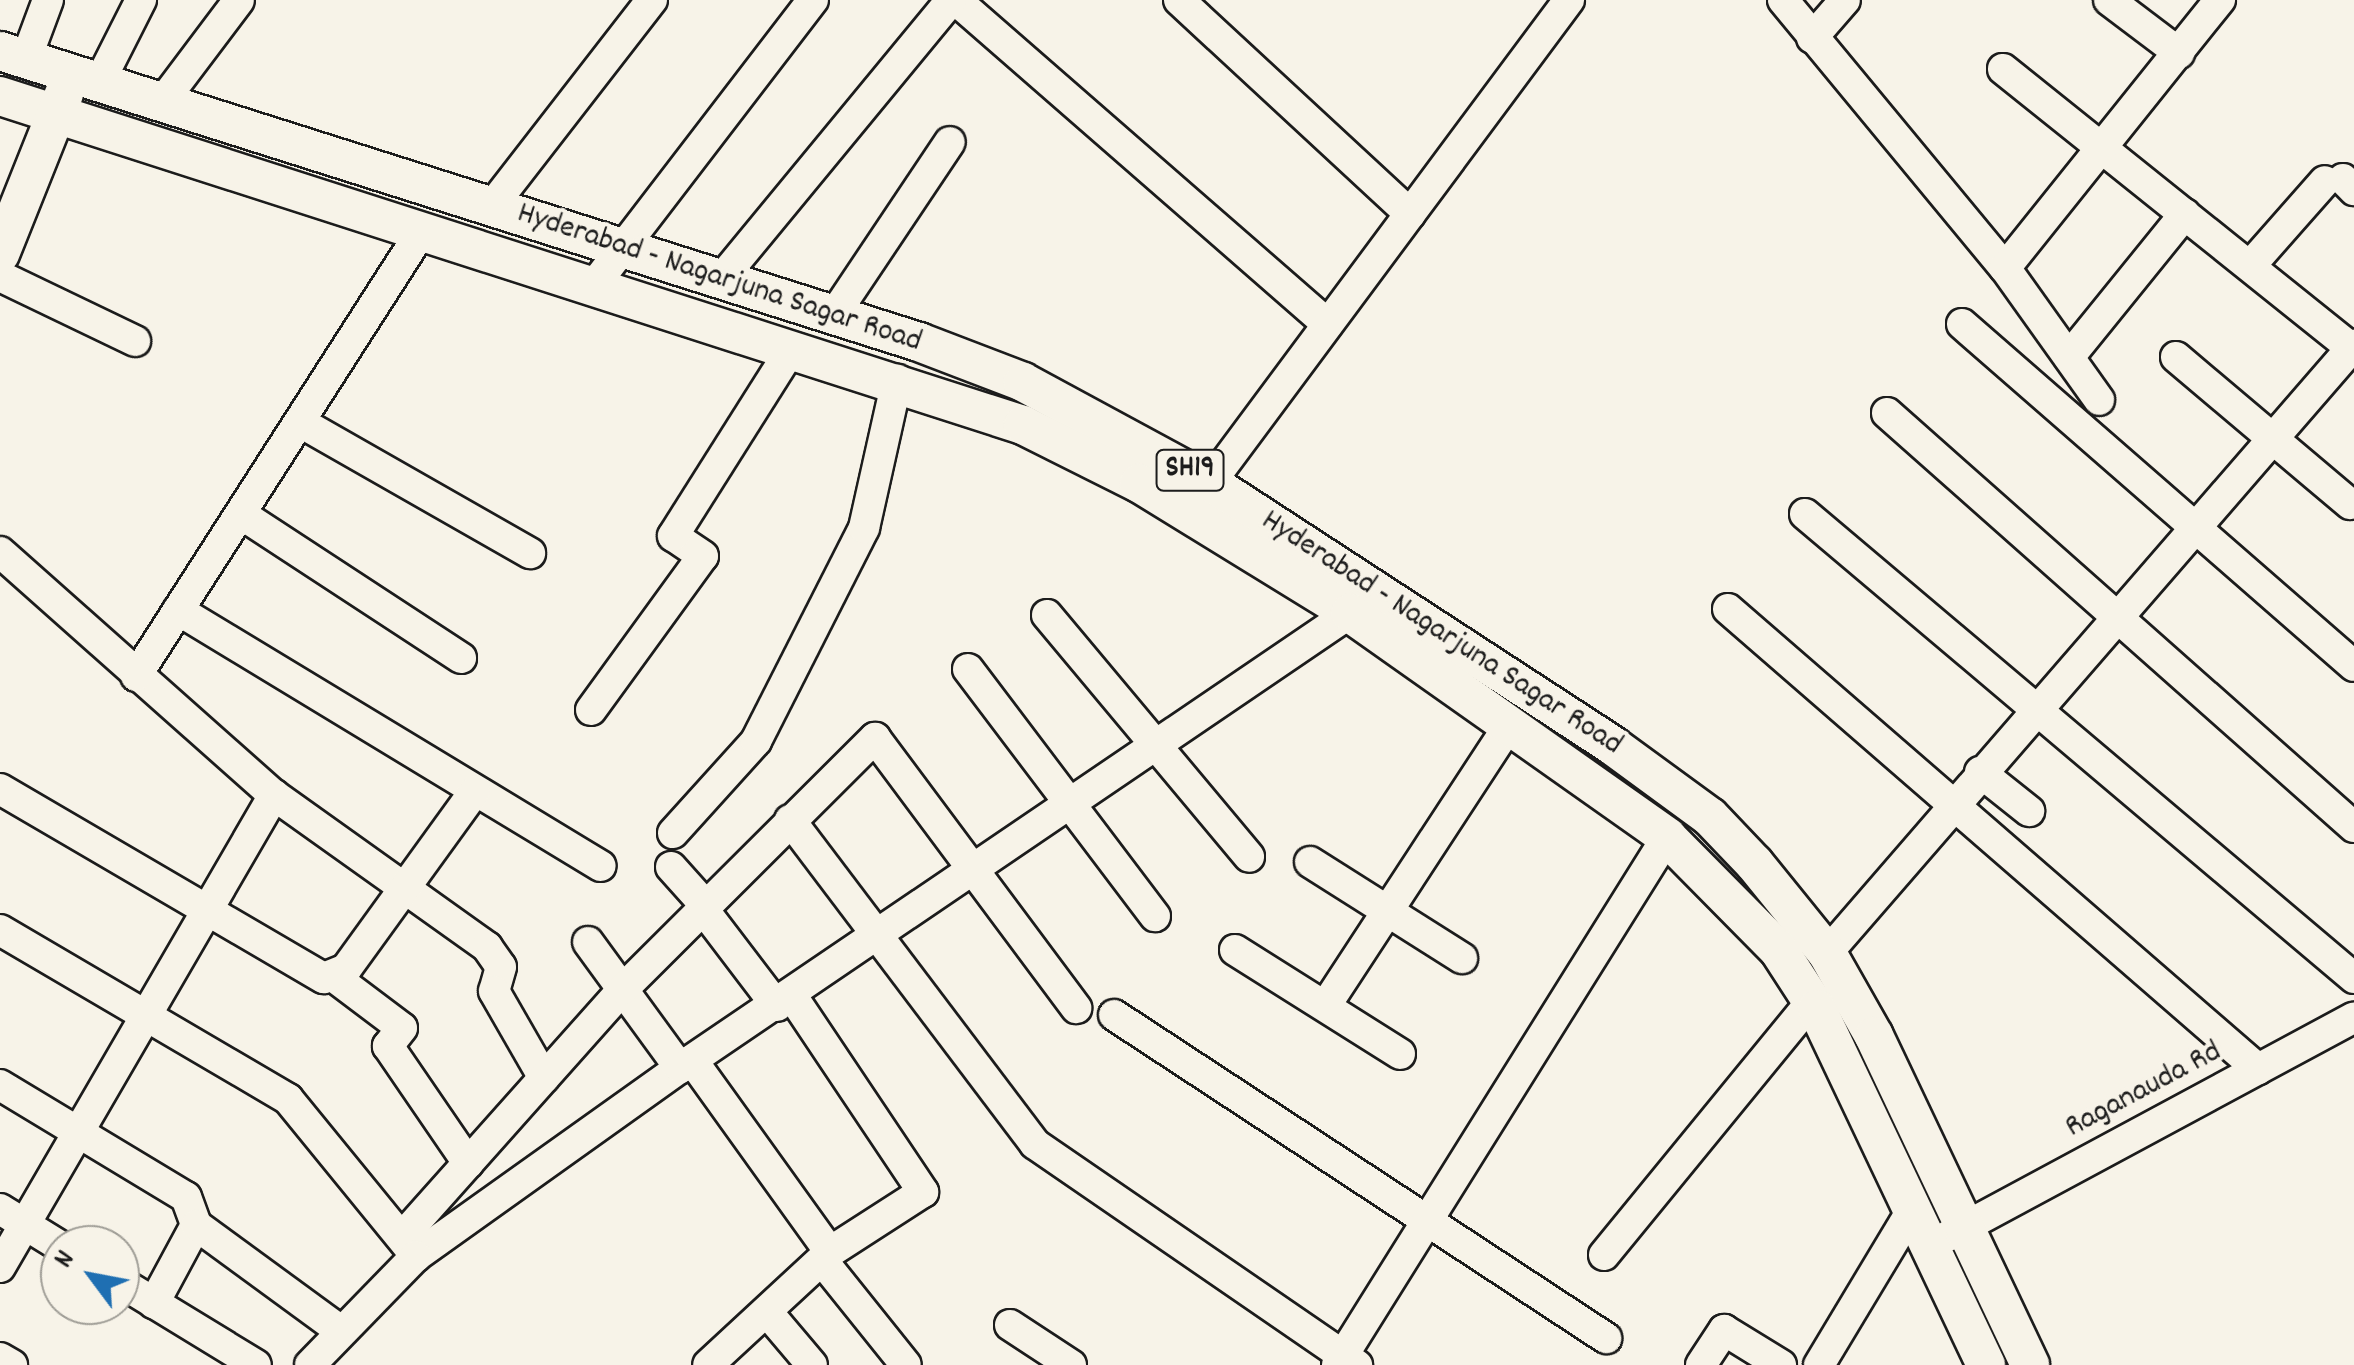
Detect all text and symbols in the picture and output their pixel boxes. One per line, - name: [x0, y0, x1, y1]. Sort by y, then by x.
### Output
- street label: Hyderabad - Nagarjuna Sagar Road: [512, 195, 926, 363]
- road number: SH19: [1155, 445, 1225, 495]
- street label: Hyderabad - Nagarjuna Sagar Road: [1253, 503, 1629, 765]
- street label: Raganauda Rd: [2059, 1034, 2229, 1148]
- north arrow: [40, 1225, 140, 1325]
- text: N: [46, 1244, 87, 1277]

